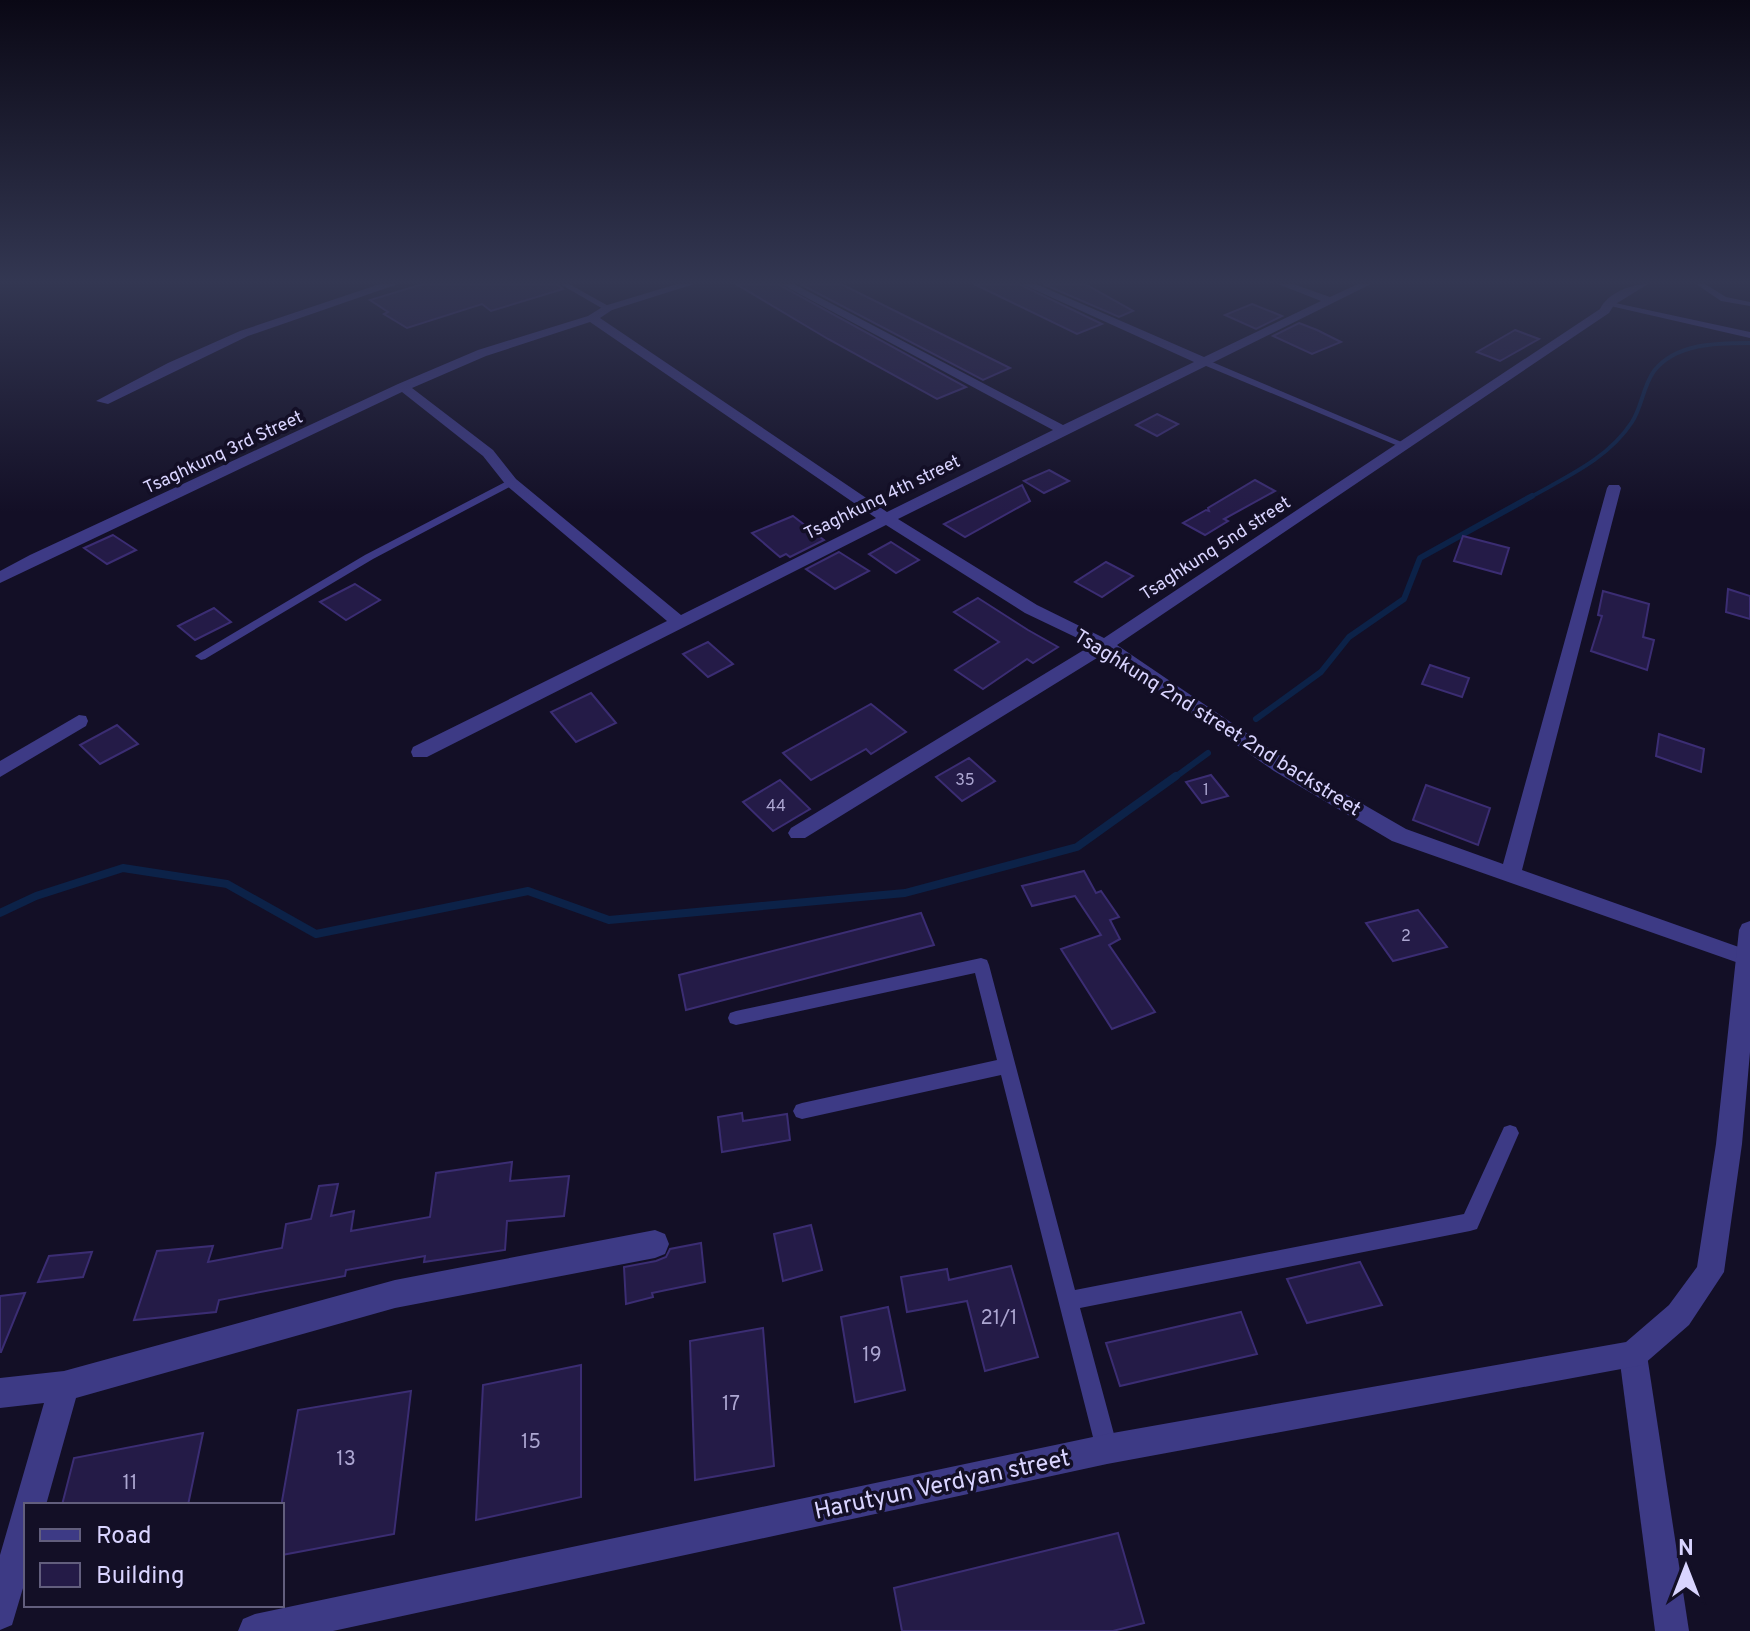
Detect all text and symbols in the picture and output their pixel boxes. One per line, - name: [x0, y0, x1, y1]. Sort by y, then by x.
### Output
- street label: Tsaghkunq 3rd Street: [140, 406, 307, 500]
- street label: Tsaghkunq 4th street: [801, 451, 965, 546]
- street label: Tsaghkunq 5nd street: [1136, 492, 1295, 607]
- street label: Tsaghkunq 2nd street 2nd backstreet: [1069, 624, 1365, 823]
- house number: 35: [955, 771, 975, 791]
- house number: 1: [1203, 781, 1209, 801]
- house number: 44: [766, 797, 786, 817]
- house number: 2: [1401, 927, 1411, 947]
- house number: 21/1: [981, 1306, 1017, 1332]
- house number: 19: [862, 1343, 882, 1369]
- house number: 17: [722, 1392, 740, 1418]
- house number: 15: [521, 1430, 541, 1456]
- street label: Harutyun Verdyan street: [812, 1444, 1073, 1528]
- house number: 13: [336, 1447, 356, 1473]
- house number: 11: [123, 1471, 137, 1497]
- legend: [24, 1503, 284, 1607]
- text: Road: [96, 1522, 152, 1552]
- north arrow: [1646, 1527, 1726, 1607]
- text: N: [1678, 1536, 1694, 1563]
- text: Building: [96, 1562, 185, 1592]

